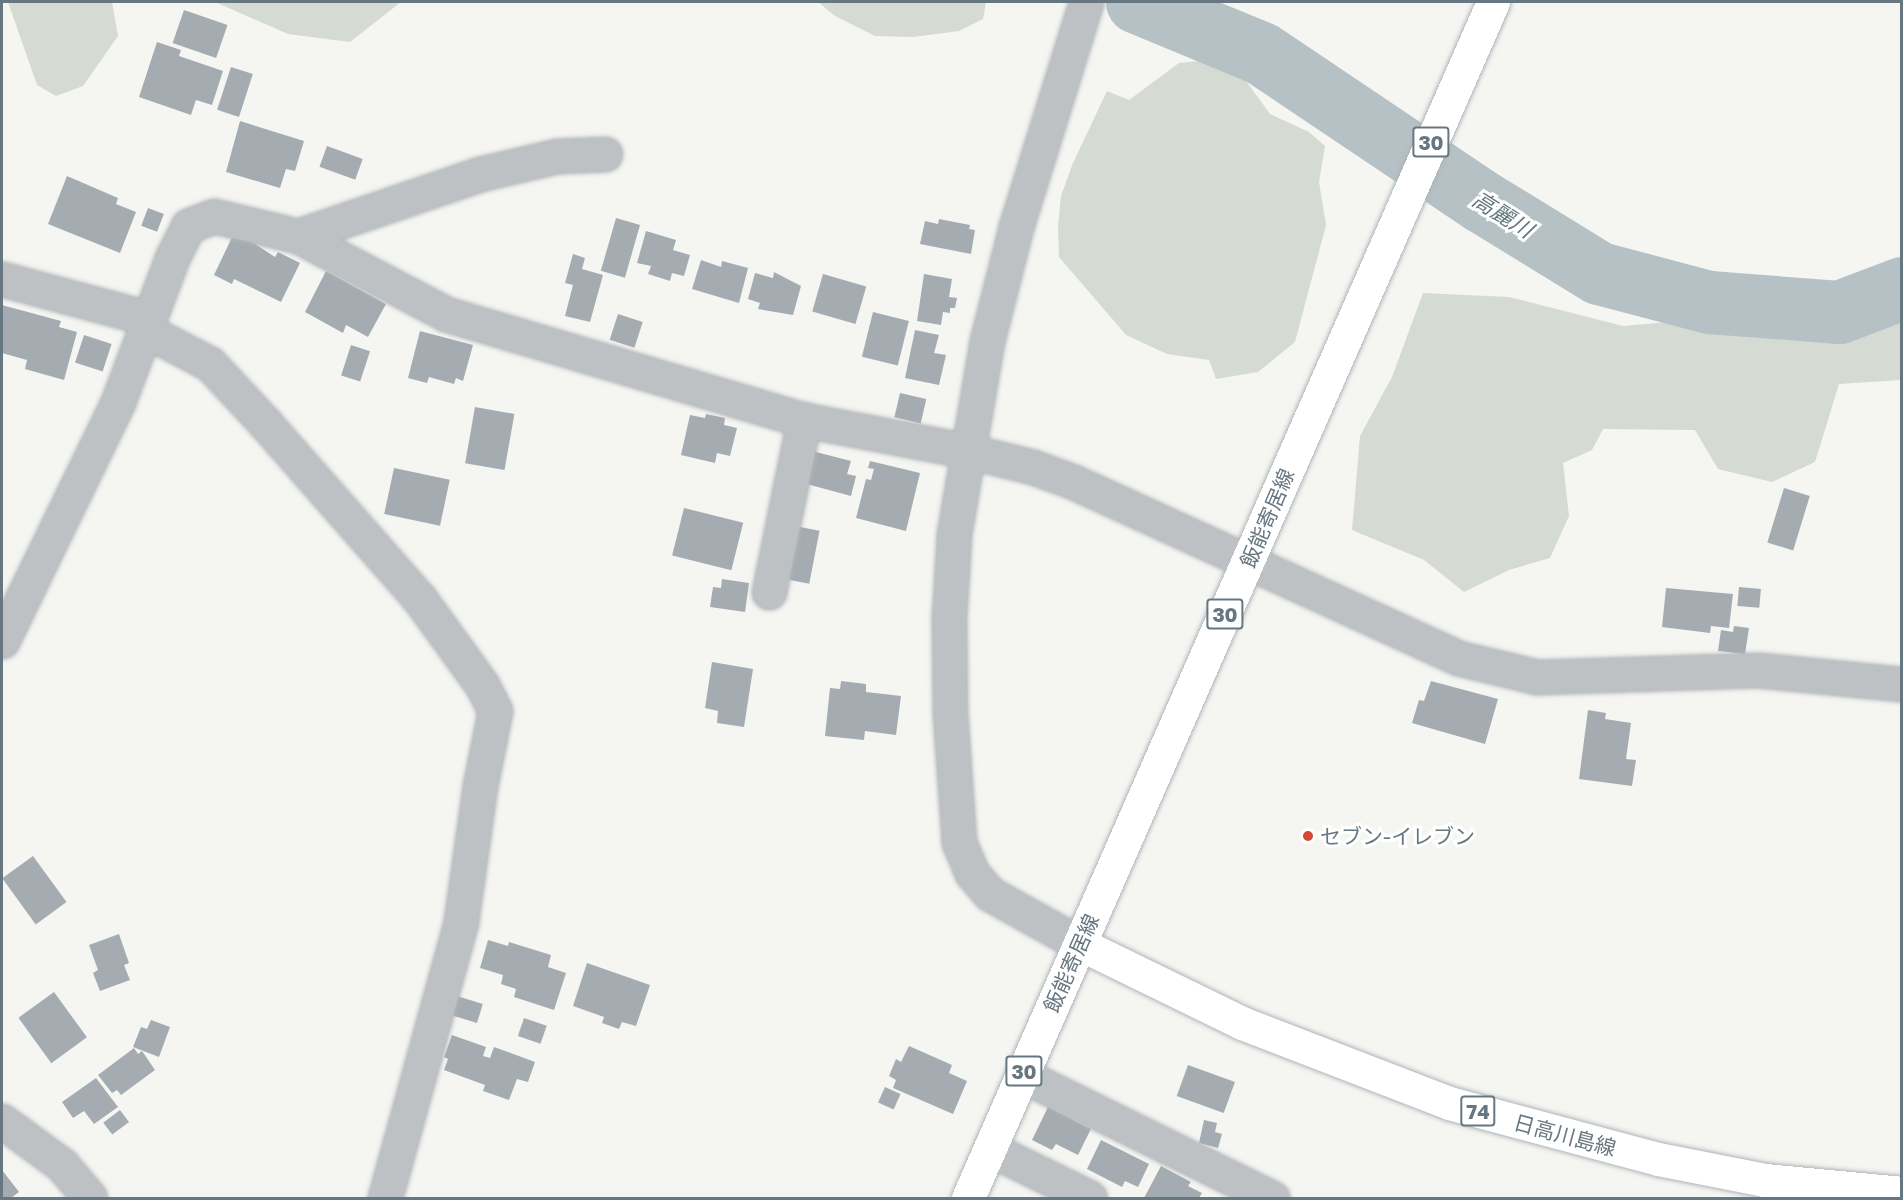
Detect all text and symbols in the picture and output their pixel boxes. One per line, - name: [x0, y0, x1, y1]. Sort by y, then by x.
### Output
- road number: 30: [1412, 125, 1450, 159]
- water label: 高麗川: [1468, 185, 1538, 243]
- street label: 飯能寄居線: [1235, 465, 1299, 571]
- road number: 30: [1206, 597, 1244, 631]
- place label: セブン-イレブン: [1320, 823, 1475, 849]
- marker: セブン-イレブン: [1301, 829, 1315, 843]
- street label: 飯能寄居線: [1038, 910, 1104, 1016]
- road number: 30: [1004, 1054, 1044, 1088]
- road number: 74: [1460, 1094, 1496, 1128]
- street label: 日高川島線: [1511, 1109, 1619, 1161]

